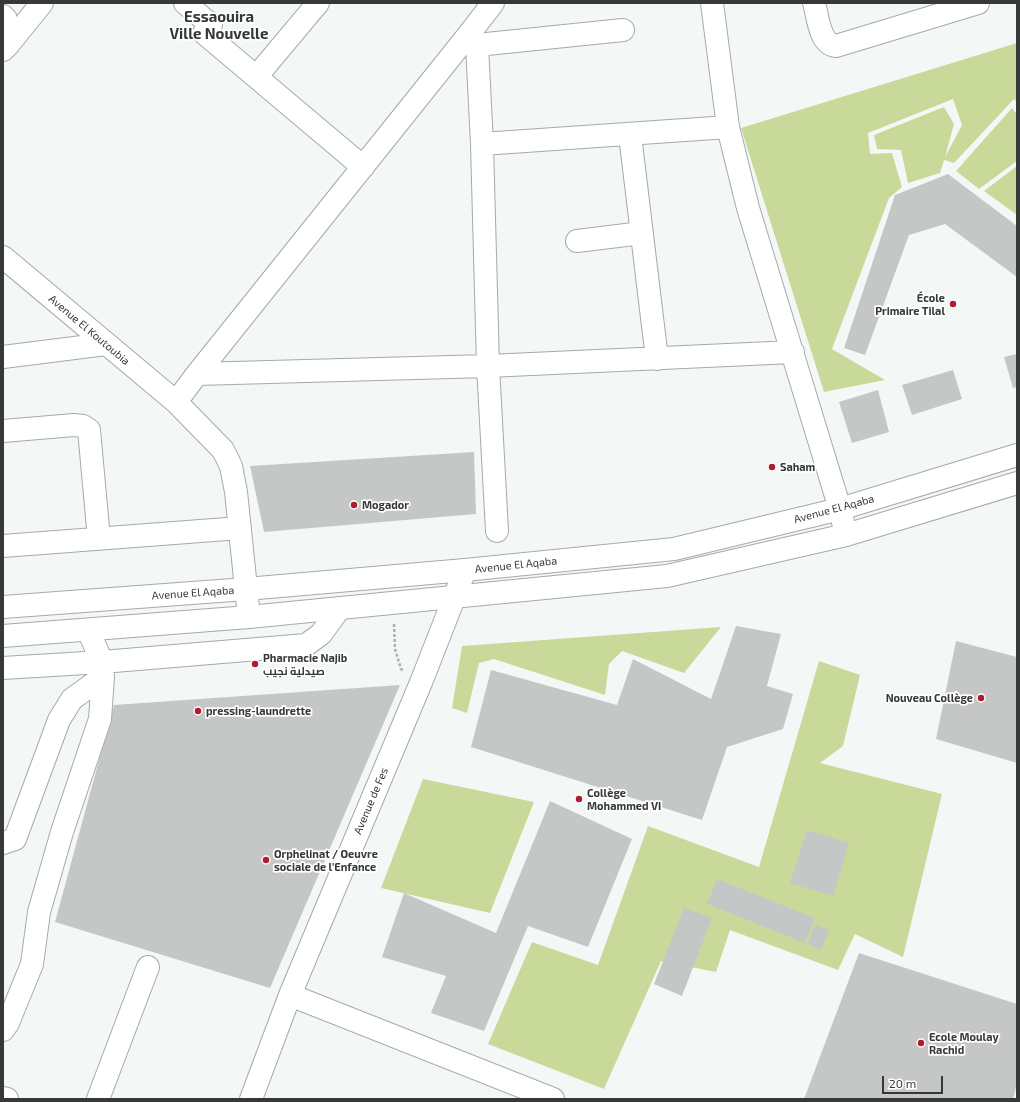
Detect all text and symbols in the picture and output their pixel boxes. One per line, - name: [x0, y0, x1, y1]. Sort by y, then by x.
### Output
- district label: Essaouira Ville Nouvelle: [170, 8, 268, 43]
- place label: École Primaire Tilal: [875, 291, 945, 317]
- street label: Avenue El Koutoubia: [46, 292, 132, 368]
- marker: École Primaire Tilal: [948, 299, 958, 309]
- place label: Saham: [780, 460, 815, 474]
- marker: Saham: [767, 462, 777, 472]
- street label: Avenue El Aqaba: [792, 492, 876, 526]
- place label: Mogador: [362, 498, 409, 512]
- marker: Mogador: [349, 500, 359, 510]
- street label: Avenue El Aqaba: [474, 554, 558, 576]
- street label: Avenue El Aqaba: [151, 584, 235, 602]
- place label: Pharmacie Najib صيدلية نجيب: [263, 651, 347, 677]
- marker: Pharmacie Najib صيدلية نجيب: [250, 659, 260, 669]
- place label: Nouveau Collège: [886, 691, 973, 705]
- marker: Nouveau Collège: [976, 693, 986, 703]
- place label: pressing-laundrette: [206, 704, 311, 718]
- marker: pressing-laundrette: [193, 706, 203, 716]
- street label: Avenue de Fes: [351, 766, 391, 836]
- place label: Collège Mohammed VI: [587, 786, 661, 812]
- marker: Collège Mohammed VI: [574, 794, 584, 804]
- place label: Orphelinat / Oeuvre sociale de l'Enfance: [274, 847, 378, 873]
- marker: Orphelinat / Oeuvre sociale de l'Enfance: [261, 855, 271, 865]
- place label: Ecole Moulay Rachid: [929, 1030, 999, 1056]
- marker: Ecole Moulay Rachid: [916, 1038, 926, 1048]
- scale bar: [884, 1068, 945, 1094]
- text: 20 m: [889, 1076, 916, 1090]

